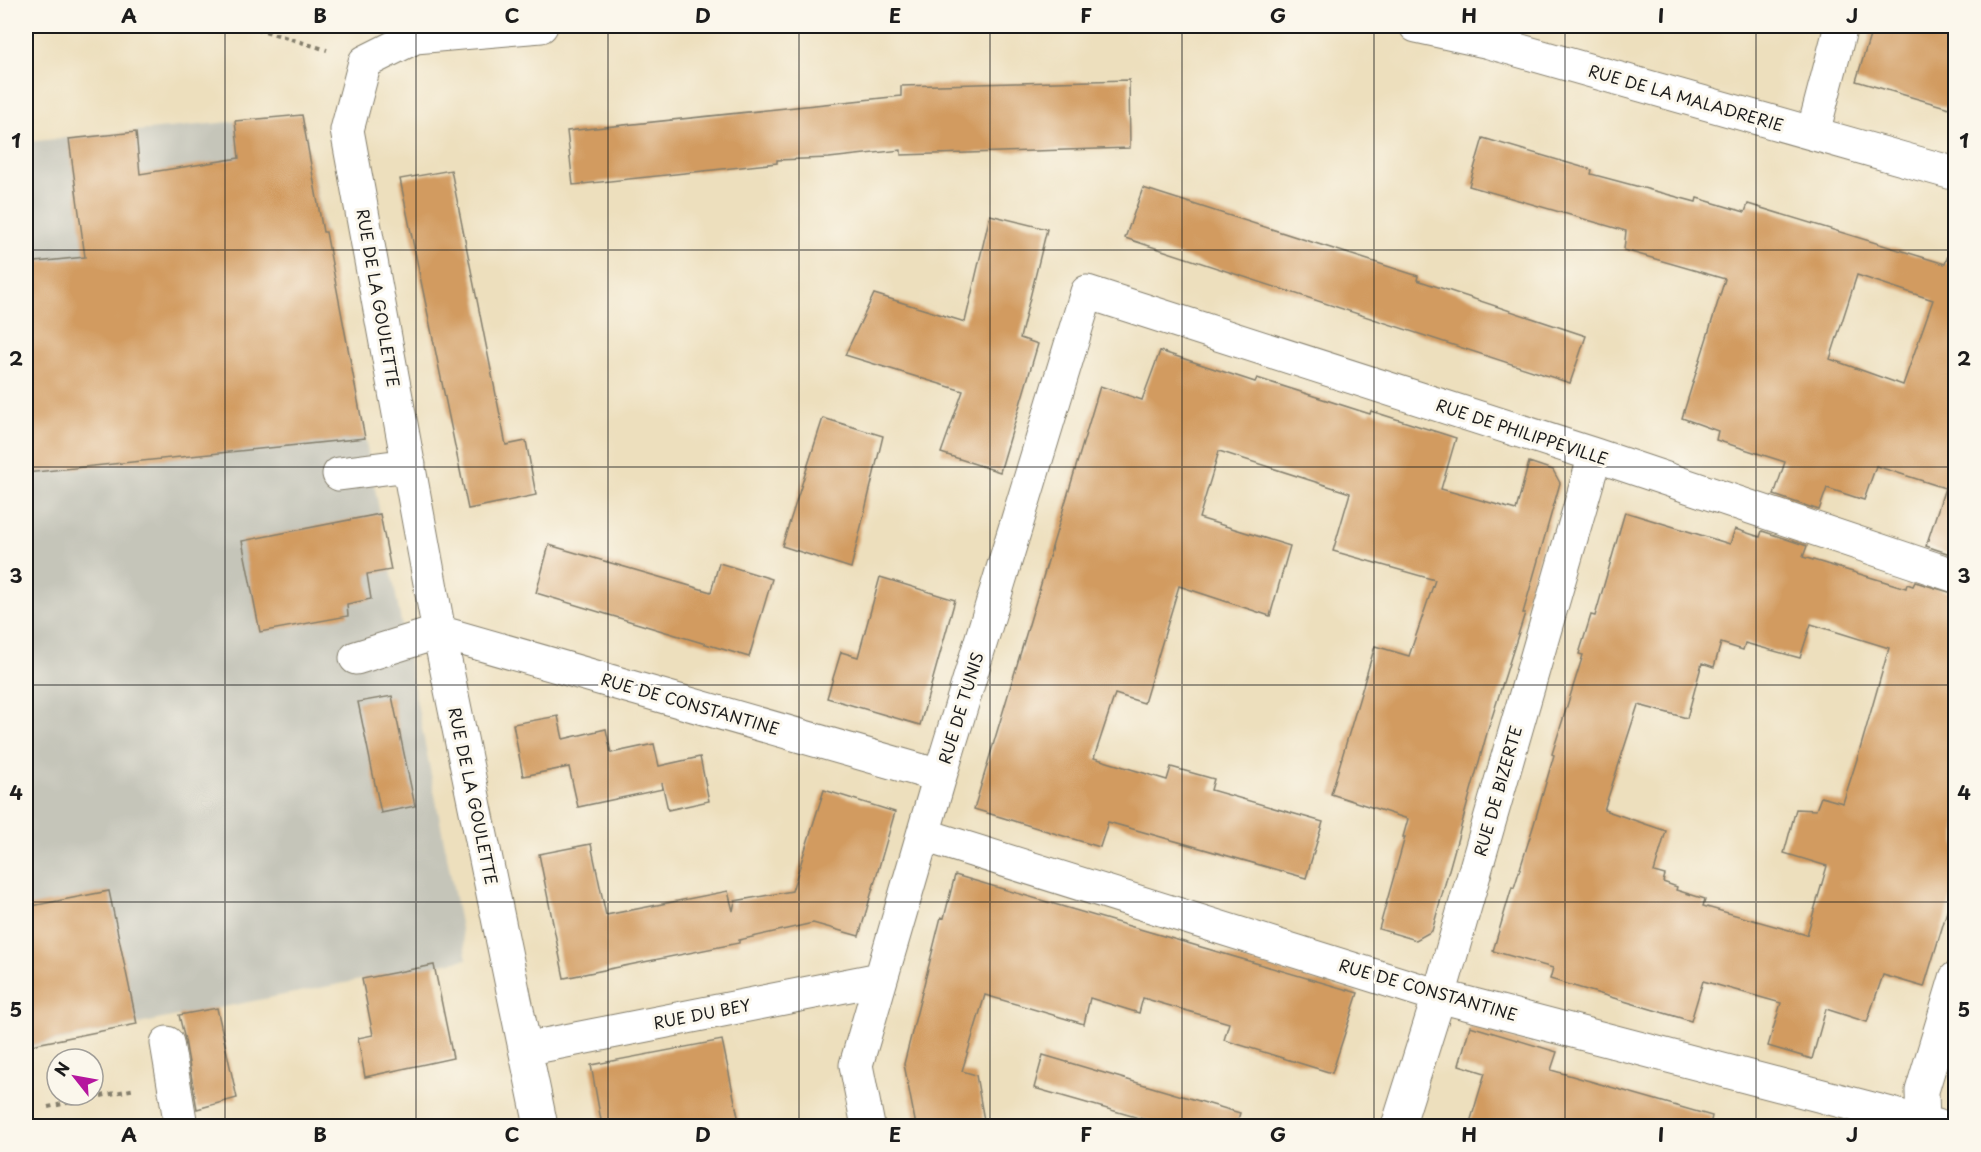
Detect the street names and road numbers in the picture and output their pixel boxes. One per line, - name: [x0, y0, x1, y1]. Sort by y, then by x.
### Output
- street label: RUE DE LA MALADRERIE: [1586, 58, 1787, 136]
- street label: RUE DE LA GOULETTE: [351, 207, 407, 389]
- street label: RUE DE PHILIPPEVILLE: [1433, 392, 1612, 470]
- street label: RUE DE TUNIS: [932, 649, 988, 767]
- street label: RUE DE CONSTANTINE: [598, 666, 782, 740]
- street label: RUE DE LA GOULETTE: [443, 705, 505, 887]
- street label: RUE DE BIZERTE: [1467, 723, 1527, 859]
- street label: RUE DE CONSTANTINE: [1336, 952, 1520, 1026]
- street label: RUE DU BEY: [651, 992, 752, 1034]

